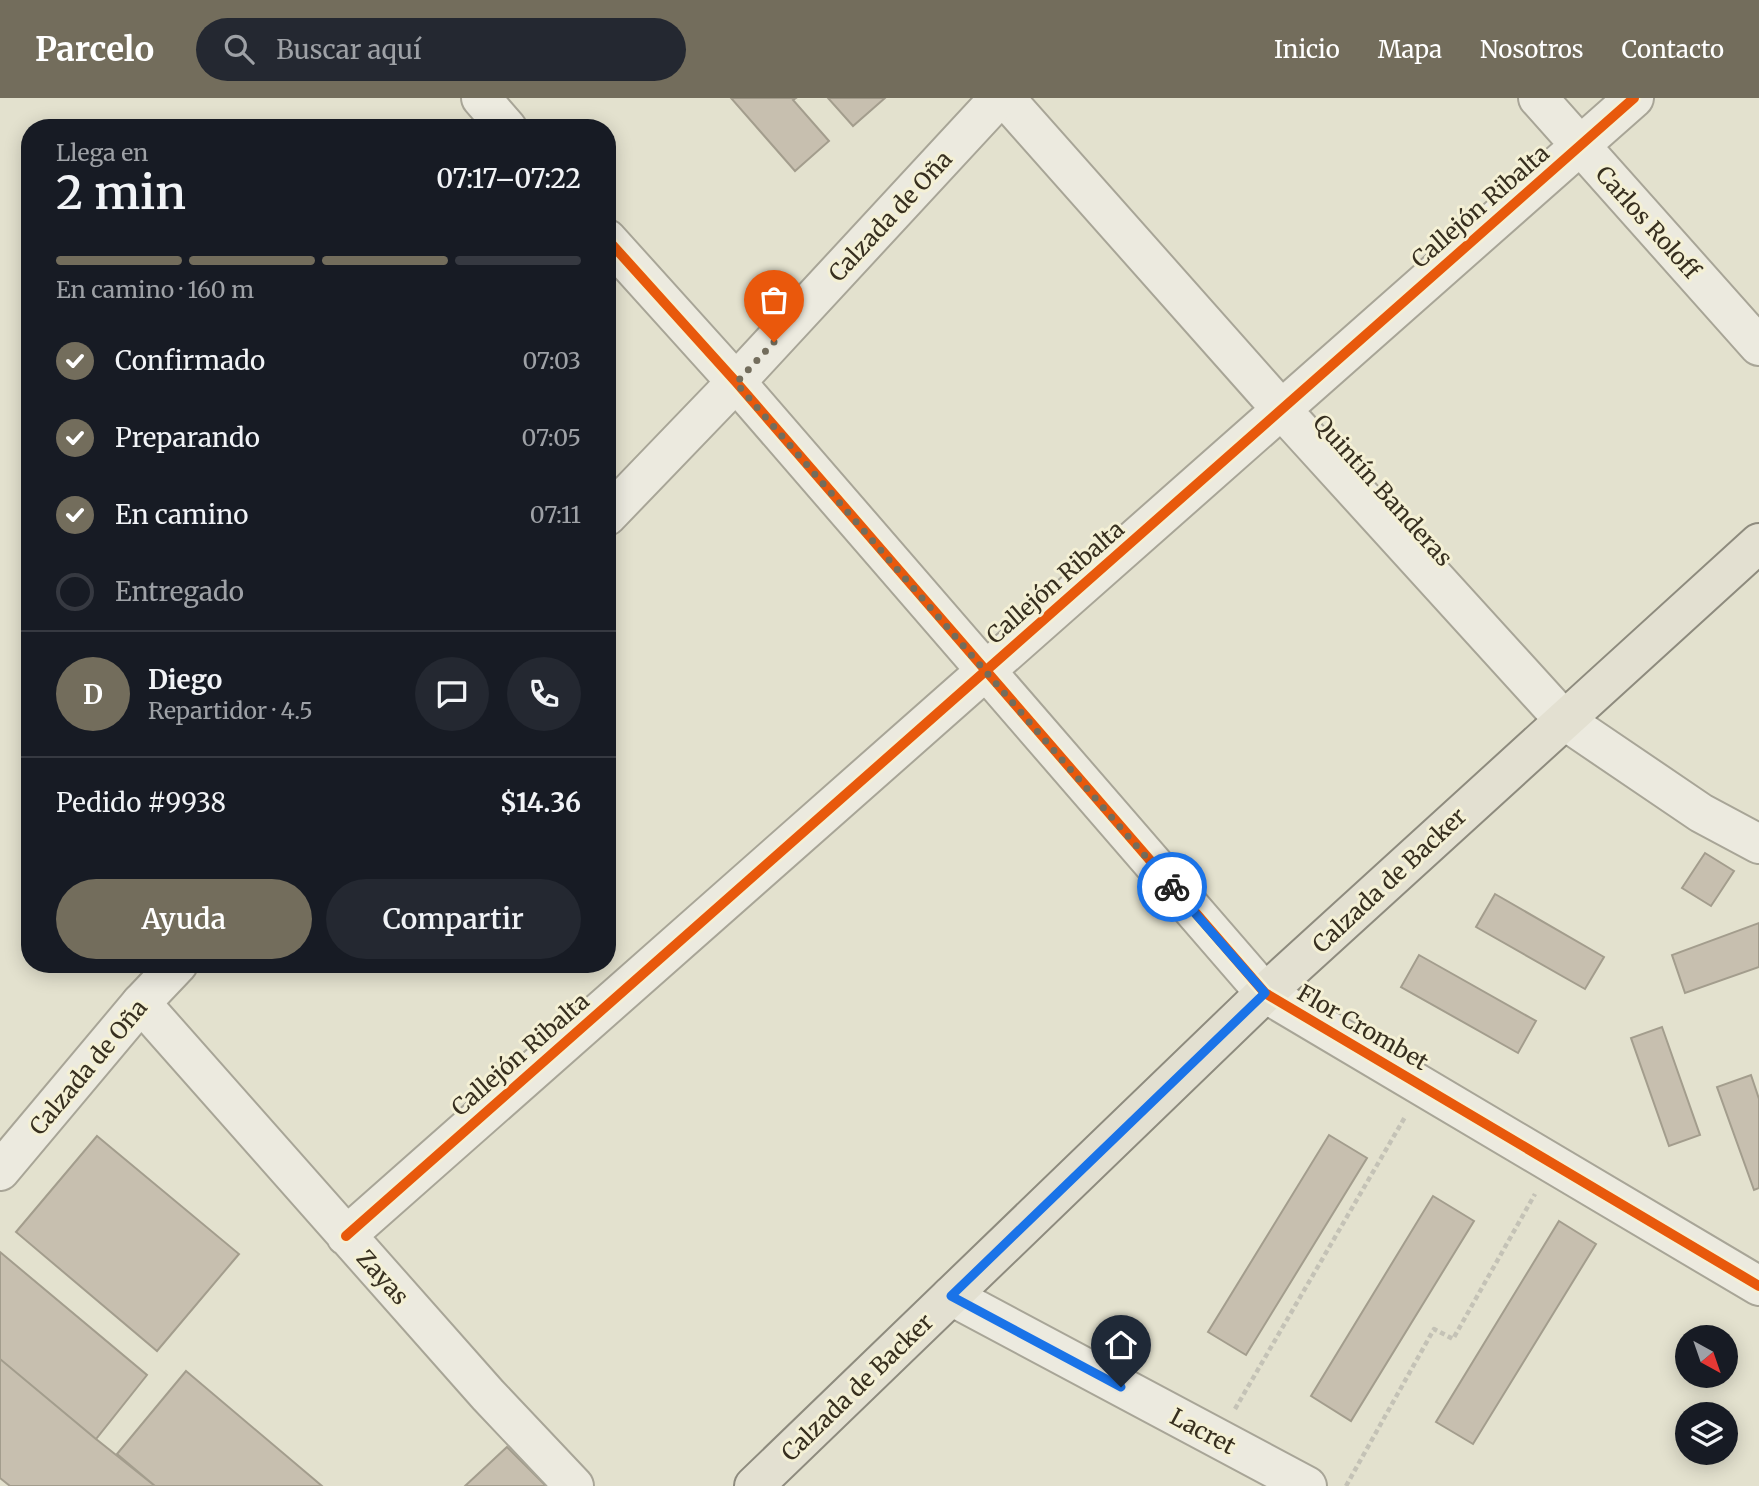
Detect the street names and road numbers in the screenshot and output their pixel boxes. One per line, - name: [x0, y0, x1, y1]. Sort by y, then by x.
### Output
- street label: Callejón Ribalta: [1405, 138, 1555, 274]
- street label: Calzada de Oña: [822, 145, 958, 287]
- street label: Carlos Roloff: [1590, 160, 1707, 285]
- street label: Quintín Banderas: [1307, 408, 1459, 572]
- street label: Callejón Ribalta: [980, 514, 1130, 650]
- street label: Calzada de Backer: [1306, 801, 1472, 959]
- street label: Flor Crombet: [1292, 978, 1434, 1076]
- street label: Callejón Ribalta: [445, 986, 595, 1122]
- street label: Calzada de Oña: [23, 993, 153, 1141]
- street label: Zayas: [351, 1243, 415, 1311]
- street label: Calzada de Backer: [775, 1307, 939, 1467]
- street label: Lacret: [1165, 1402, 1241, 1460]

